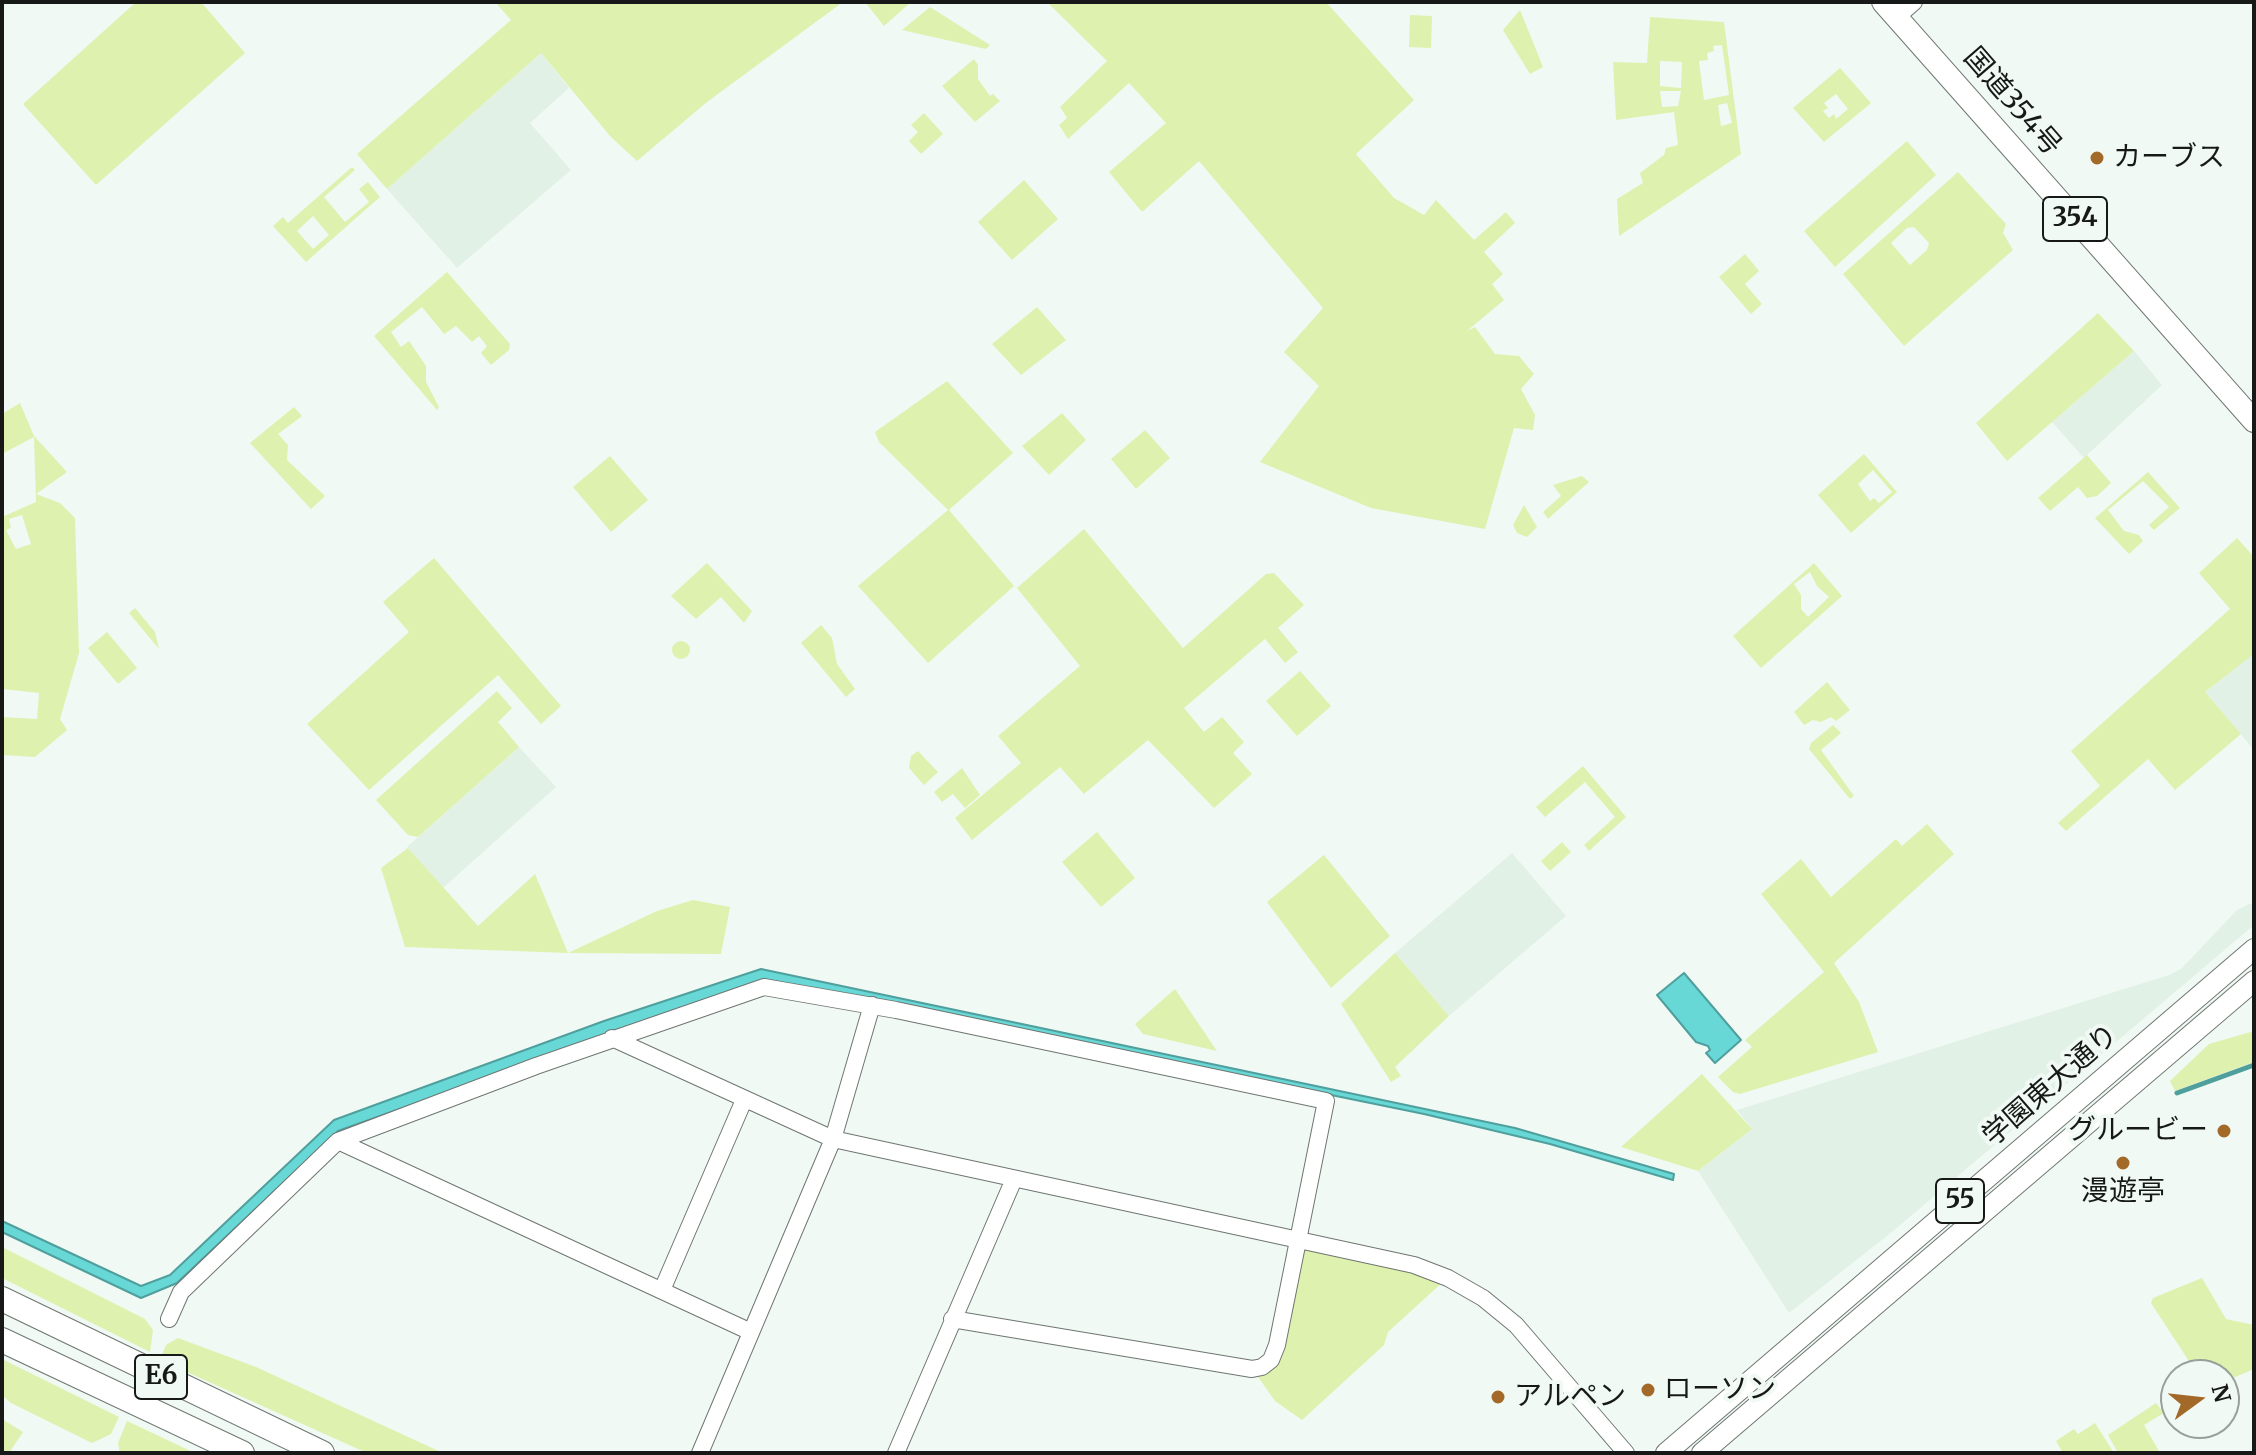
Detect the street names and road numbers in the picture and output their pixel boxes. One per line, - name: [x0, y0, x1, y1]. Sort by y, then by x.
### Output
- street label: 国道354号: [1956, 41, 2068, 163]
- road number: 354: [2043, 197, 2107, 241]
- street label: 学園東大通り: [1977, 1018, 2125, 1154]
- road number: 55: [1936, 1179, 1984, 1223]
- road number: E6: [135, 1355, 187, 1399]

